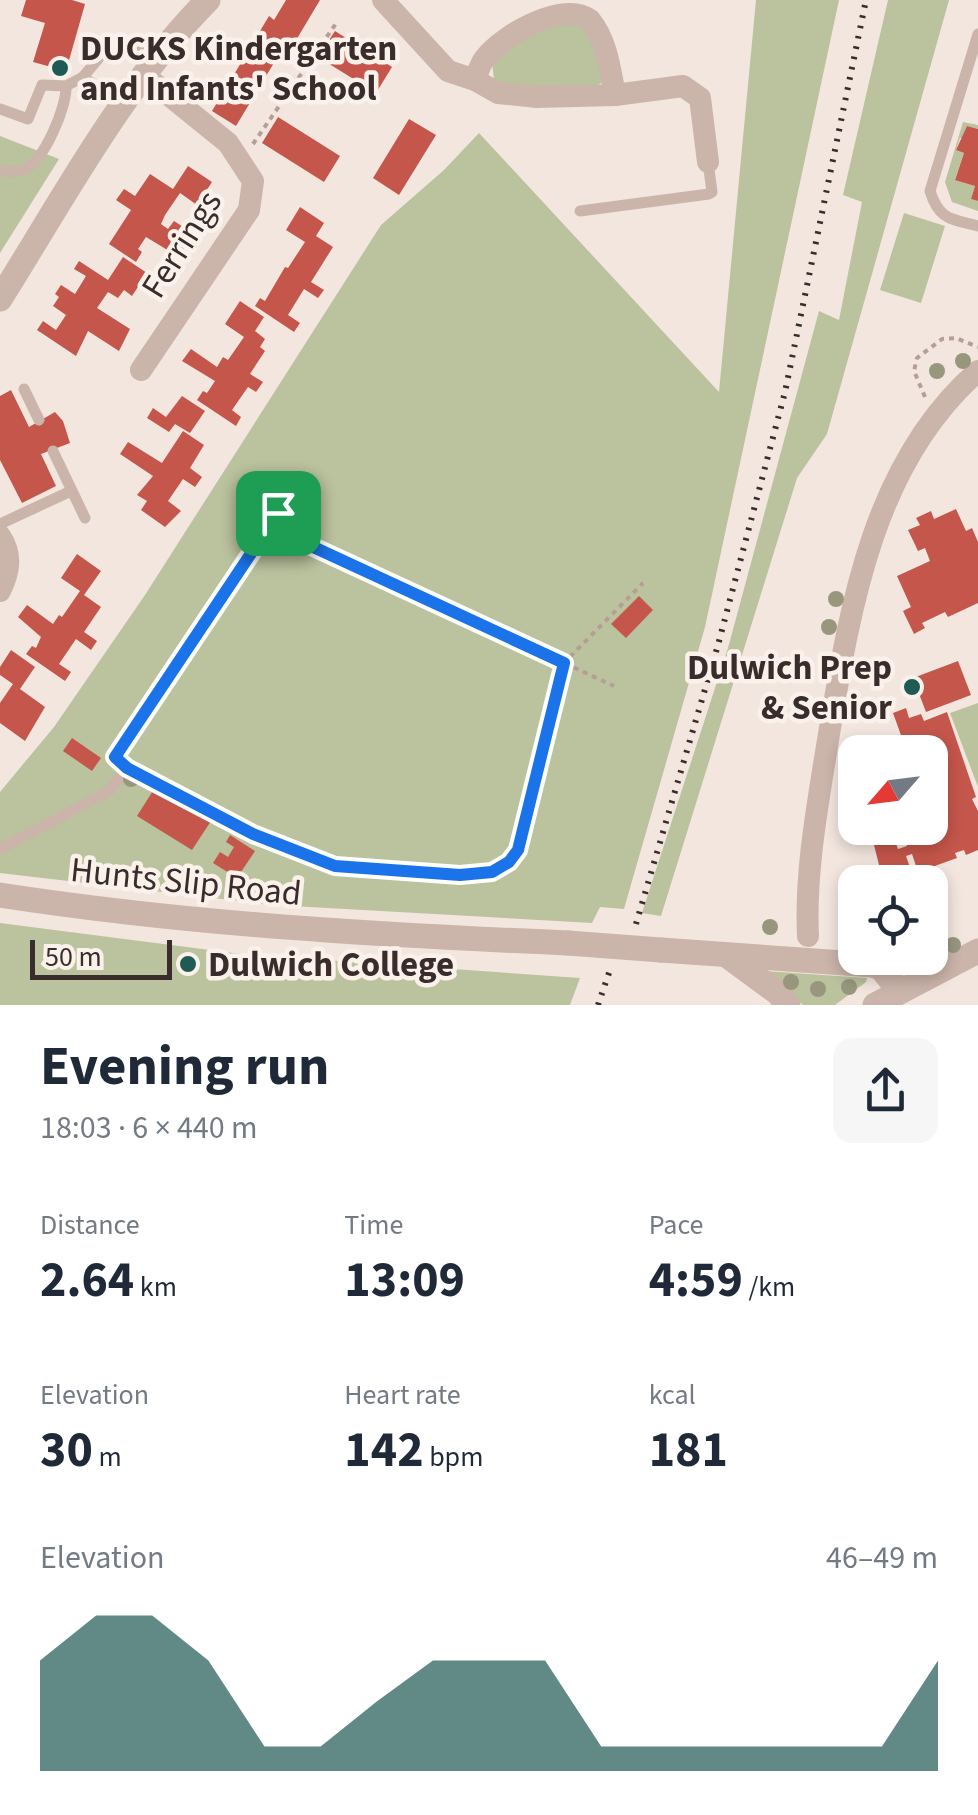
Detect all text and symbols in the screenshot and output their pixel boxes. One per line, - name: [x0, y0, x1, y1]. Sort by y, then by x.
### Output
- place label: DUCKS Kindergarten and Infants' School: [80, 24, 397, 114]
- marker: DUCKS Kindergarten and Infants' School: [49, 57, 71, 79]
- street label: Ferrings: [129, 181, 234, 308]
- pin: [236, 471, 321, 556]
- icon: arrive: [251, 486, 306, 541]
- place label: Dulwich Prep & Senior: [687, 643, 892, 733]
- marker: Dulwich Prep & Senior: [901, 676, 923, 698]
- north arrow: [838, 735, 948, 845]
- map controls: [838, 735, 948, 975]
- street label: Hunts Slip Road: [68, 845, 304, 919]
- button: locate: [838, 865, 948, 975]
- scale bar: [30, 935, 172, 980]
- text: 50 m: [45, 937, 102, 977]
- place label: Dulwich College: [208, 940, 454, 990]
- marker: Dulwich College: [177, 953, 199, 975]
- text: Evening run: [40, 1028, 329, 1106]
- button: share: [833, 1038, 938, 1143]
- text: 18:03 · 6 × 440 m: [40, 1105, 258, 1151]
- text: Distance: [40, 1205, 140, 1245]
- text: Time: [344, 1205, 403, 1245]
- text: Pace: [649, 1205, 704, 1245]
- text: 2.64: [40, 1245, 134, 1316]
- text: 13:09: [344, 1245, 465, 1316]
- text: 4:59: [649, 1245, 743, 1316]
- text: km: [134, 1267, 177, 1307]
- text: /km: [743, 1267, 795, 1307]
- text: Elevation: [40, 1375, 149, 1415]
- text: Heart rate: [344, 1375, 461, 1415]
- text: kcal: [649, 1375, 696, 1415]
- text: 30: [40, 1415, 93, 1486]
- text: 142: [344, 1415, 424, 1486]
- text: 181: [649, 1415, 728, 1486]
- text: m: [93, 1437, 122, 1477]
- text: bpm: [424, 1437, 483, 1477]
- text: Elevation: [40, 1535, 165, 1581]
- text: 46–49 m: [826, 1535, 938, 1581]

